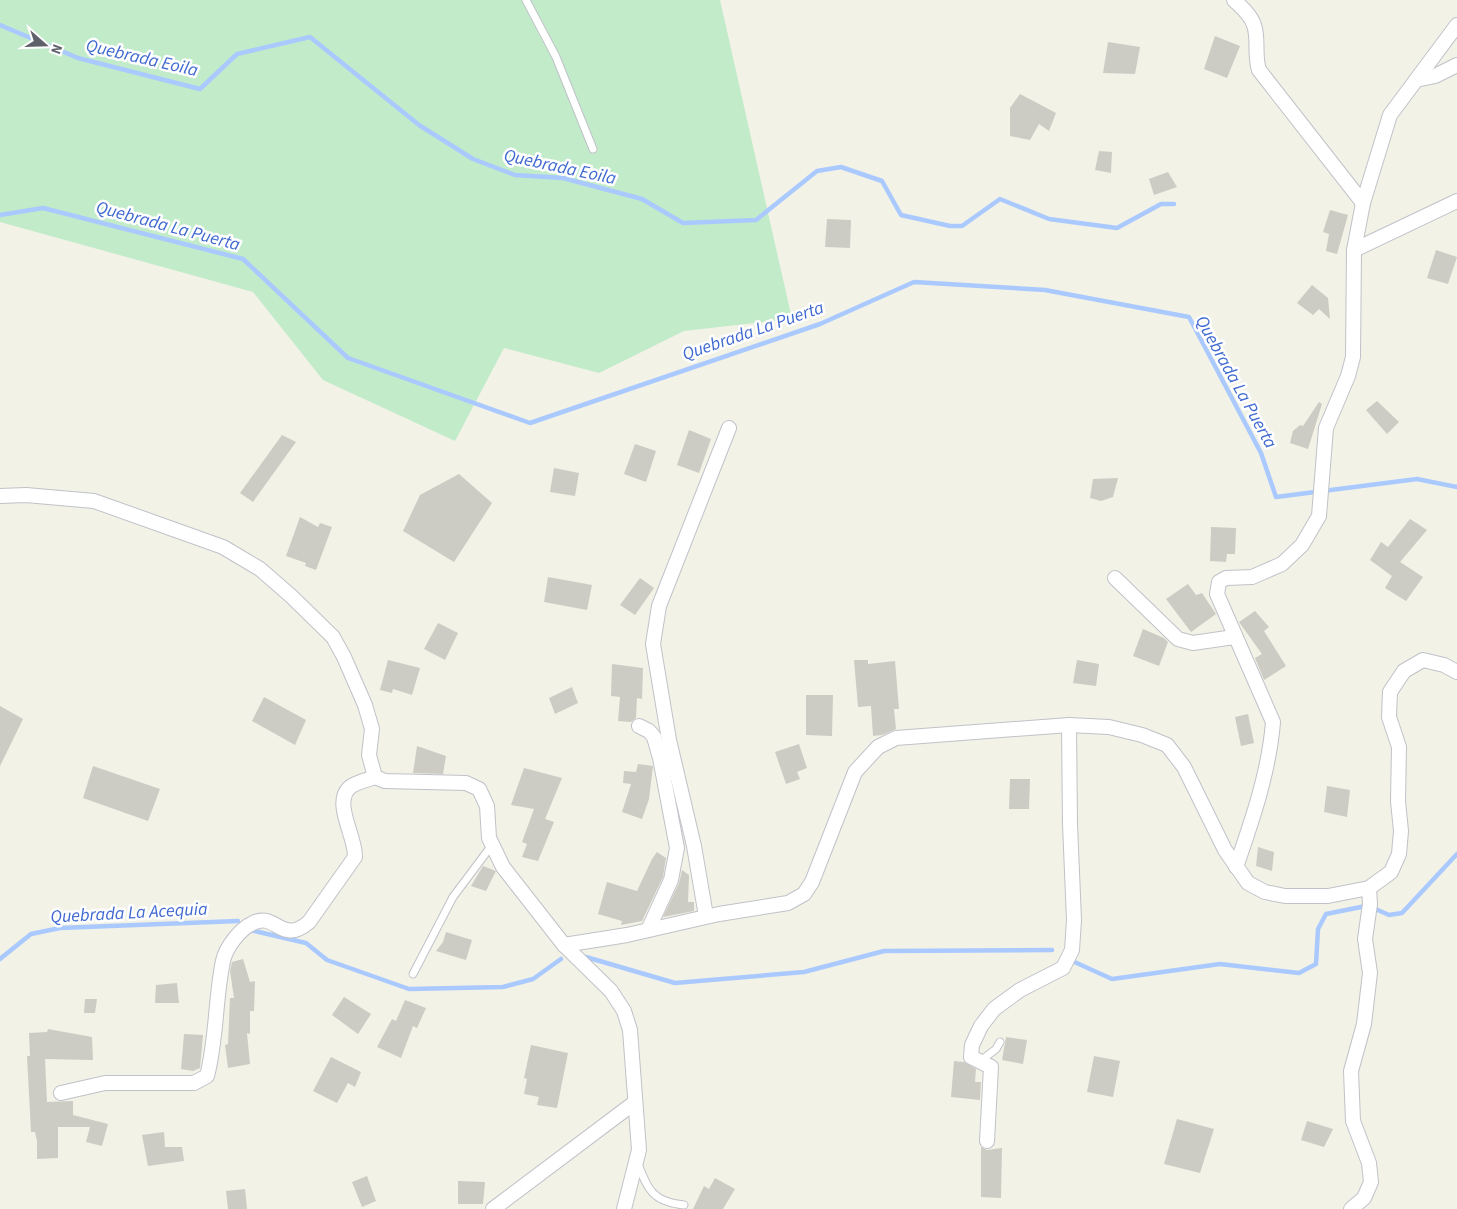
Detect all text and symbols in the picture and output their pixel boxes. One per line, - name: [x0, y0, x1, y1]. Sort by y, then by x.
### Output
- north arrow: [20, 20, 70, 70]
- water label: Quebrada Eoila: [84, 33, 201, 83]
- text: N: [45, 41, 67, 57]
- water label: Quebrada Eoila: [502, 143, 619, 191]
- water label: Quebrada La Puerta: [93, 195, 243, 257]
- water label: Quebrada La Puerta: [679, 295, 827, 367]
- water label: Quebrada La Puerta: [1189, 311, 1283, 453]
- water label: Quebrada La Acequia: [50, 896, 209, 930]

